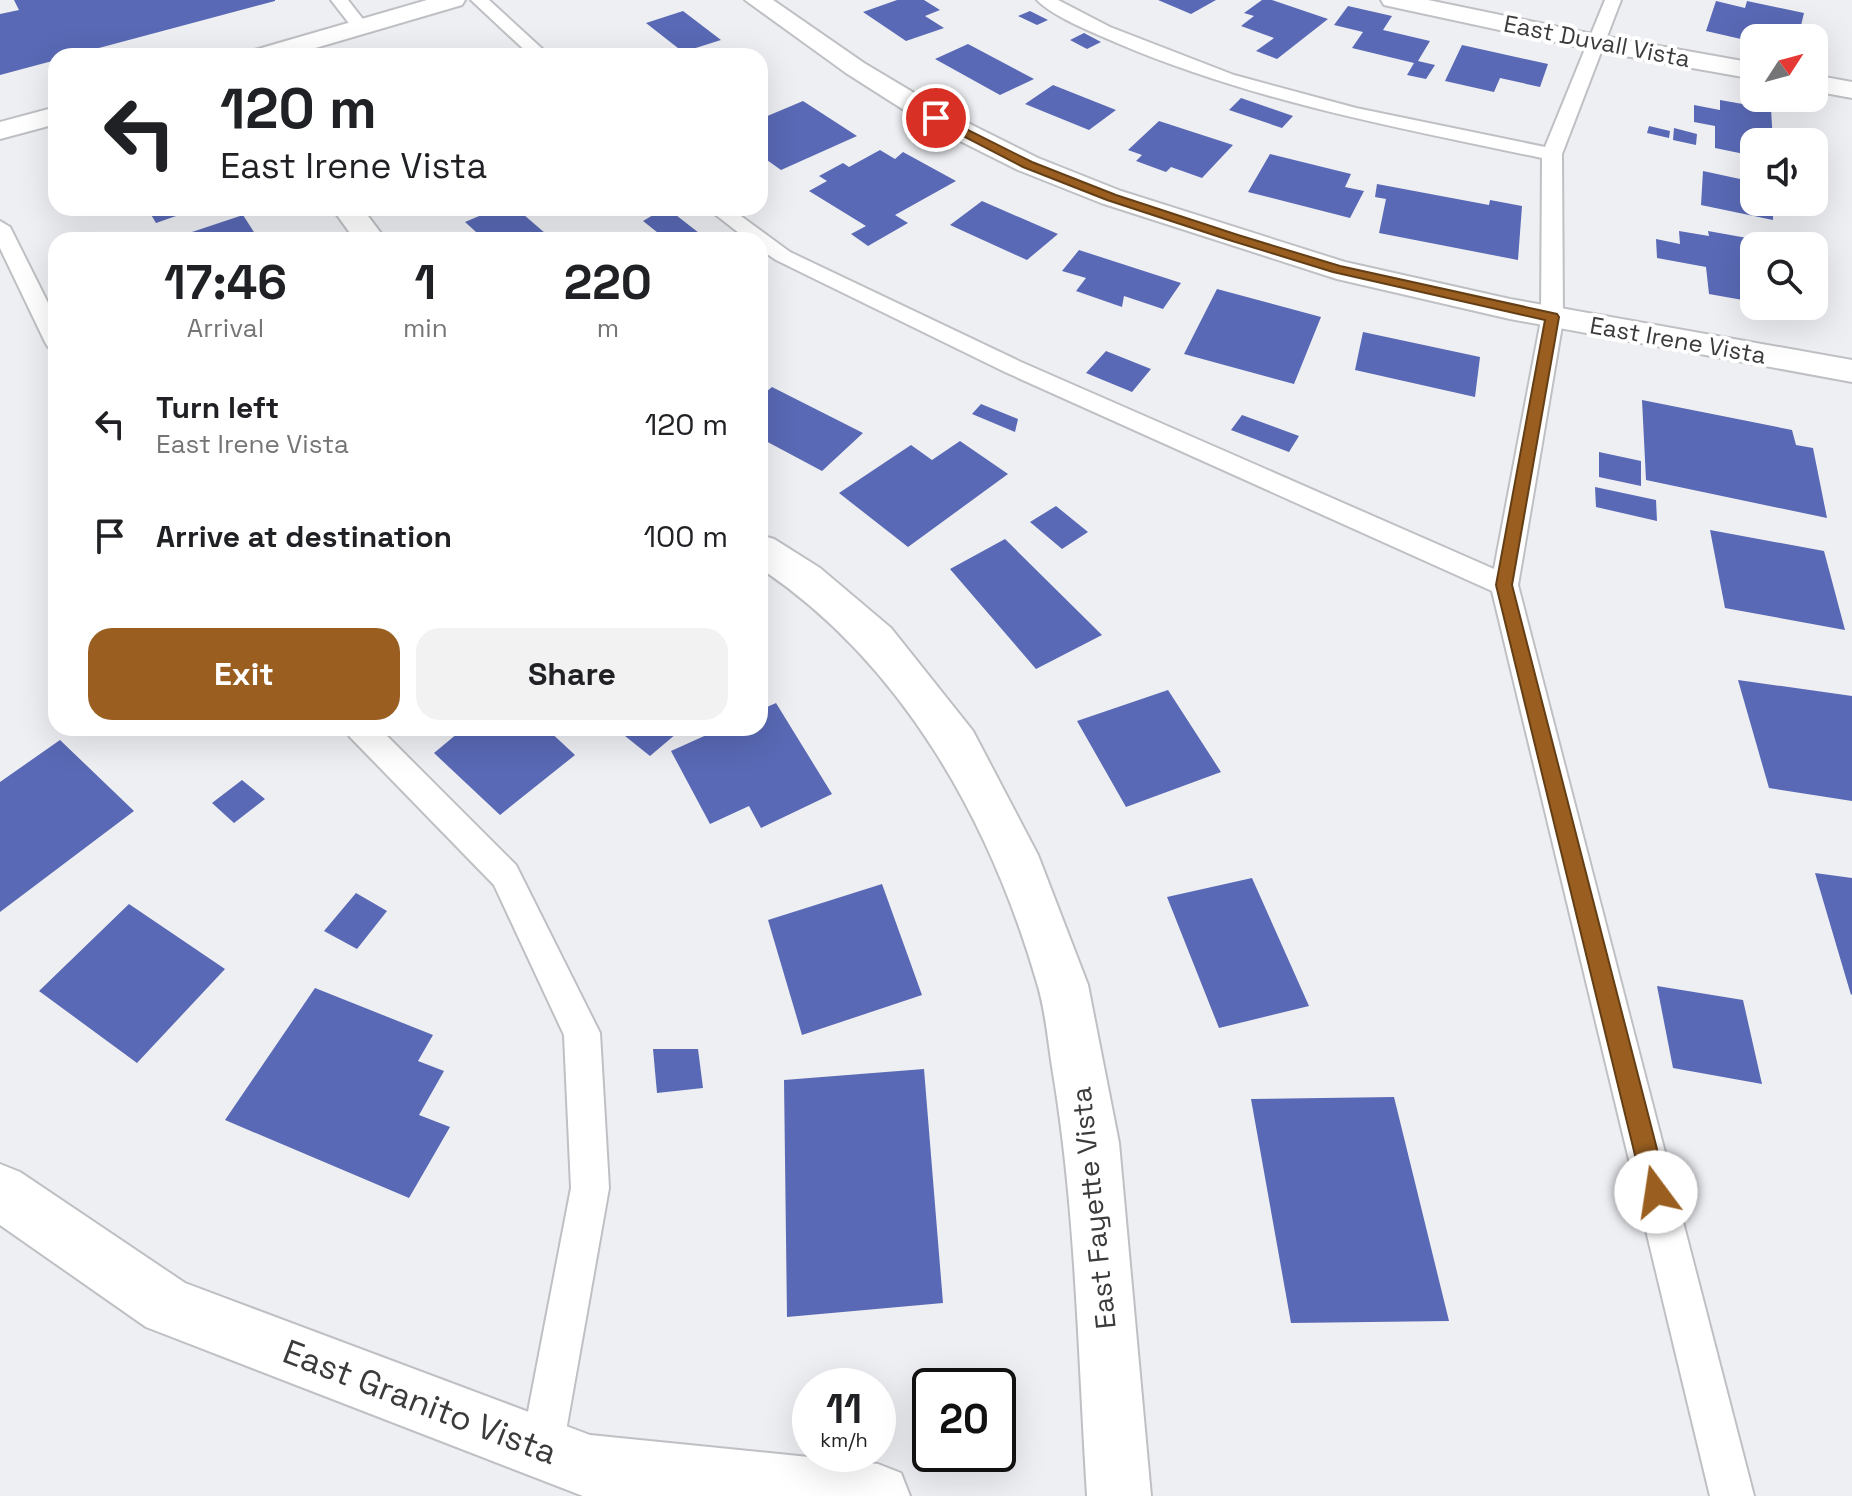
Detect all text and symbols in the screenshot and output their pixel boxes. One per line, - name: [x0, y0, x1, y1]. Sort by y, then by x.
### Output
- street label: East Duvall Vista: [1501, 8, 1693, 74]
- north arrow: [1740, 24, 1828, 112]
- map controls: [1740, 24, 1828, 320]
- text: 120 m: [220, 73, 377, 144]
- icon: left: [88, 80, 192, 184]
- pin: [902, 84, 970, 152]
- icon: arrive: [914, 96, 958, 140]
- button: sound: [1740, 128, 1828, 216]
- text: East Irene Vista: [220, 143, 487, 189]
- button: search: [1740, 232, 1828, 320]
- text: 17:46: [164, 252, 287, 313]
- text: 1: [414, 252, 436, 313]
- text: 220: [564, 252, 652, 313]
- street label: East Irene Vista: [1588, 309, 1769, 371]
- text: Arrival: [187, 311, 264, 345]
- text: min: [403, 311, 448, 345]
- text: m: [597, 311, 619, 345]
- text: Turn left: [156, 388, 279, 427]
- icon: left: [88, 402, 132, 446]
- text: 120 m: [645, 405, 728, 444]
- text: East Irene Vista: [156, 427, 349, 461]
- icon: arrive: [88, 514, 132, 558]
- text: Arrive at destination: [156, 517, 452, 556]
- text: 100 m: [643, 517, 728, 556]
- button: Exit: [88, 628, 400, 720]
- button: Share: [416, 628, 728, 720]
- street label: East Fayette Vista: [1062, 1085, 1124, 1331]
- position arrow: [1614, 1150, 1698, 1234]
- street label: East Granito Vista: [277, 1330, 563, 1474]
- speed limit sign: 20: [912, 1368, 1016, 1472]
- text: 11: [826, 1384, 862, 1435]
- text: km/h: [820, 1427, 868, 1453]

